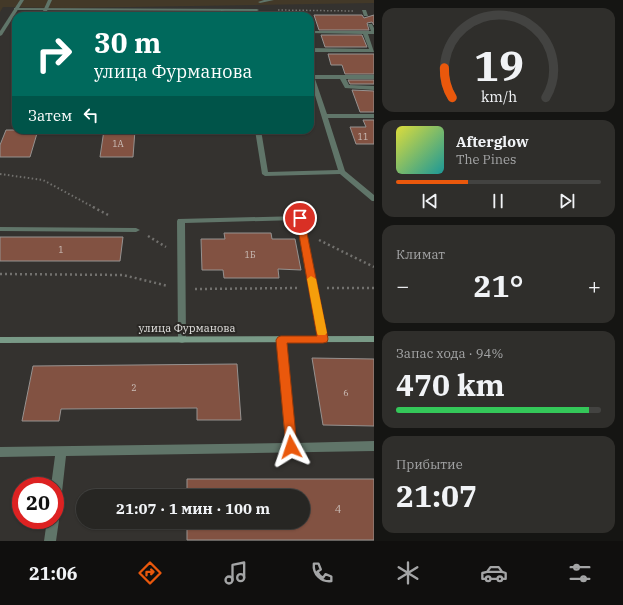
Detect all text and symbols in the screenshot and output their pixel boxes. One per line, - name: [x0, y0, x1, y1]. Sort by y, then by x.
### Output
- text: 30 m: [94, 24, 161, 61]
- icon: right: [28, 28, 80, 80]
- text: 19: [474, 38, 523, 92]
- text: улица Фурманова: [94, 60, 252, 83]
- text: km/h: [480, 87, 517, 106]
- icon: left: [80, 104, 102, 126]
- text: Затем: [28, 106, 72, 125]
- house number: 11: [358, 131, 368, 142]
- text: Afterglow: [456, 132, 529, 151]
- house number: 1А: [112, 138, 125, 149]
- text: The Pines: [456, 151, 516, 168]
- icon: previous: [419, 190, 441, 212]
- icon: pause: [487, 190, 509, 212]
- icon: next: [556, 190, 578, 212]
- pin: [283, 201, 317, 235]
- icon: arrive: [289, 207, 311, 229]
- house number: 1: [58, 244, 64, 255]
- text: Климат: [396, 246, 445, 263]
- house number: 1Б: [245, 249, 256, 260]
- text: 21°: [473, 266, 524, 305]
- text: −: [396, 271, 409, 300]
- text: +: [588, 271, 601, 300]
- street label: улица Фурманова: [139, 321, 235, 335]
- text: Запас хода · 94%: [396, 345, 503, 362]
- text: 470 km: [396, 365, 505, 404]
- house number: 2: [131, 382, 137, 393]
- house number: 6: [343, 387, 349, 398]
- position arrow: [270, 426, 312, 468]
- text: Прибытие: [396, 456, 463, 473]
- text: 21:07: [396, 476, 477, 515]
- speed limit sign: 20: [12, 477, 64, 529]
- text: 21:07 · 1 мин · 100 m: [116, 499, 270, 518]
- house number: 4: [335, 502, 342, 516]
- icon: directions: [136, 559, 164, 587]
- icon: music: [222, 559, 250, 587]
- icon: phone: [308, 559, 336, 587]
- icon: climate: [394, 559, 422, 587]
- icon: car: [480, 559, 508, 587]
- icon: filters: [566, 559, 594, 587]
- text: 21:06: [29, 562, 78, 585]

